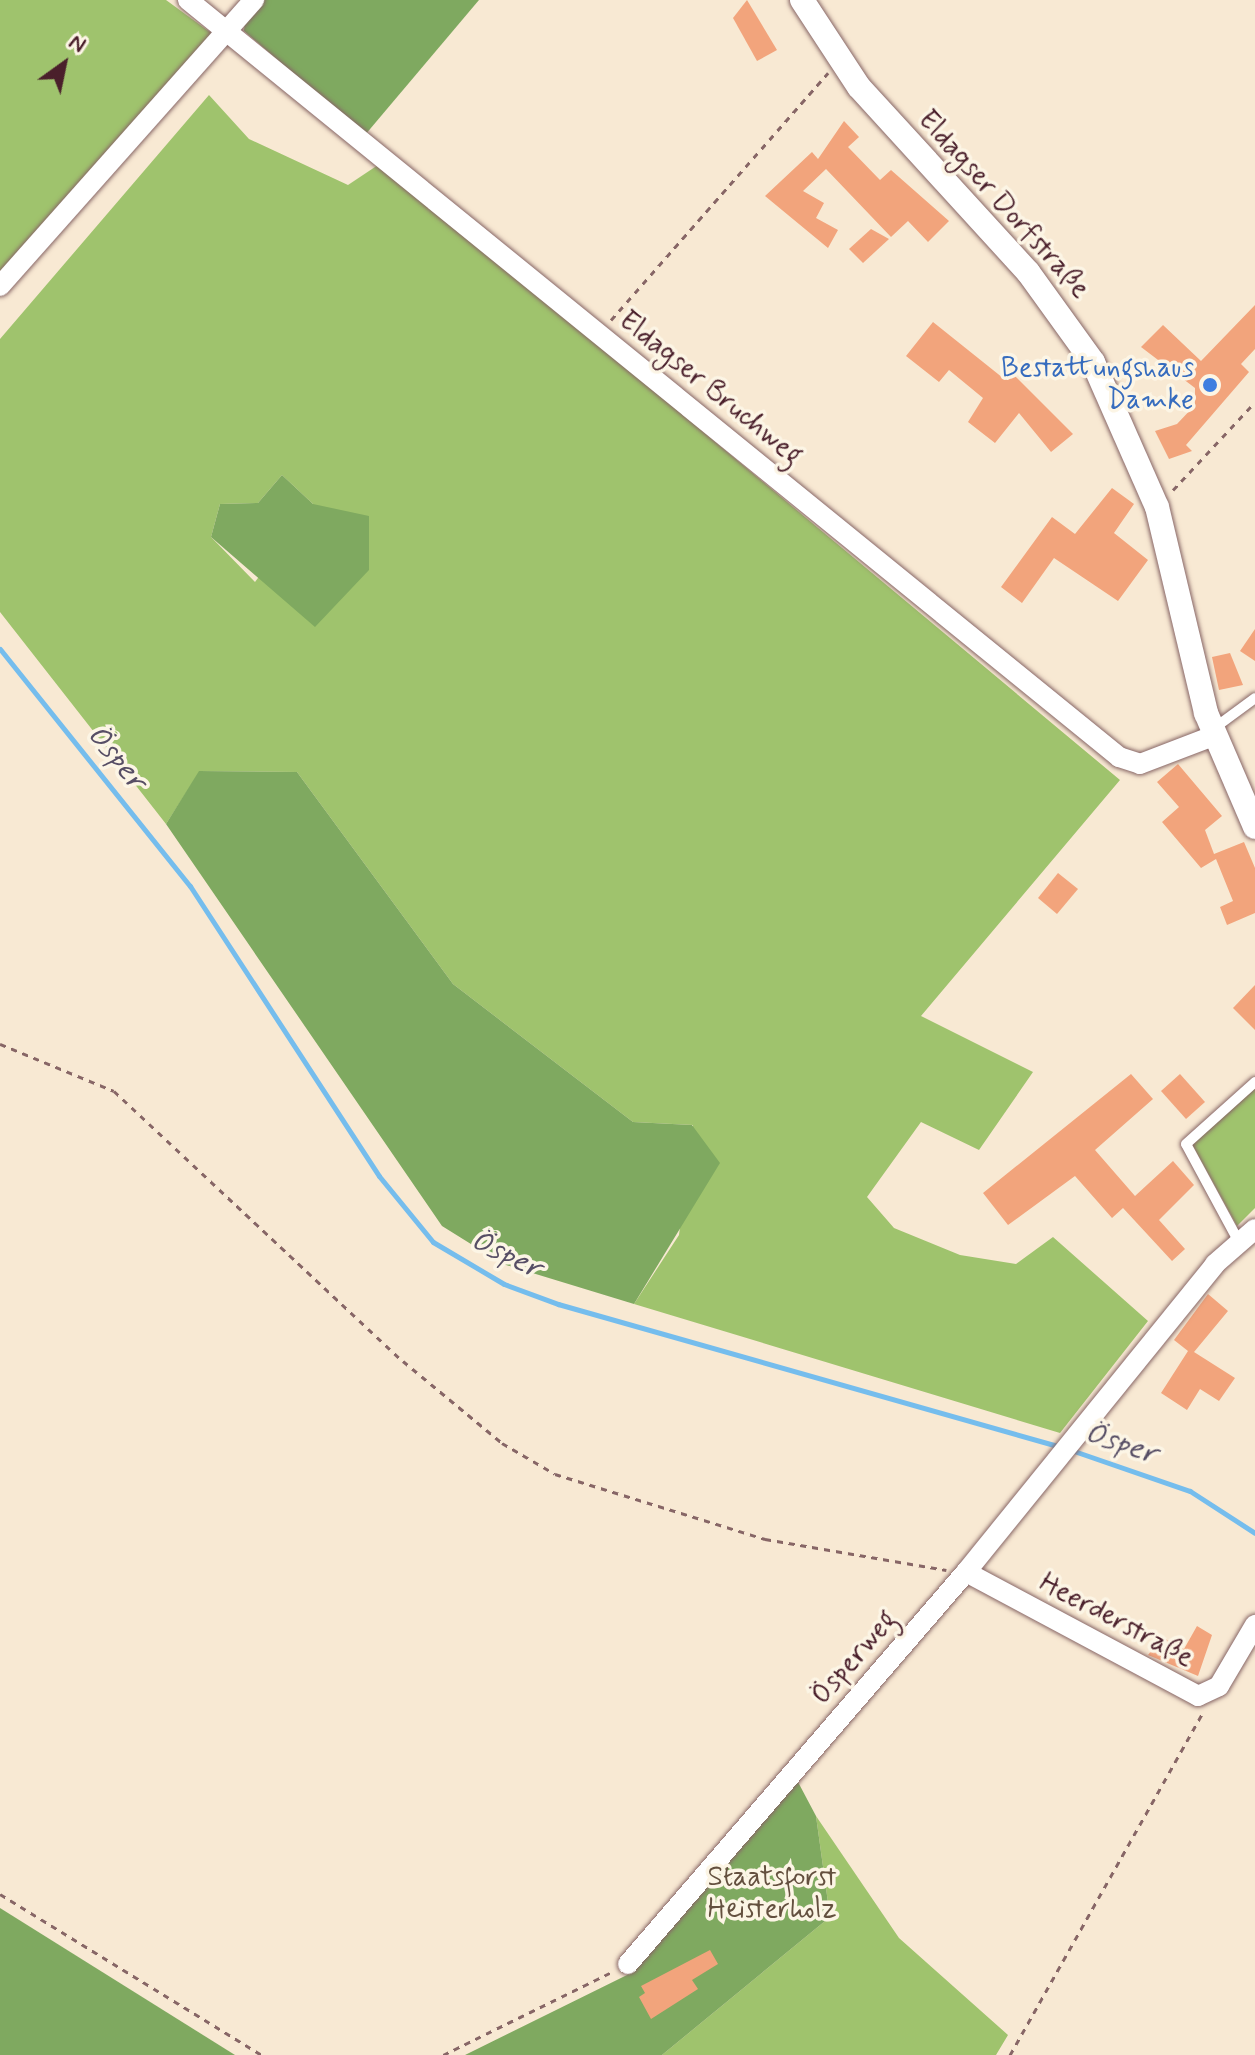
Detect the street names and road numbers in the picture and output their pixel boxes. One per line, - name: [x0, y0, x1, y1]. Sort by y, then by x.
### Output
- street label: Eldagser Dorfstraße: [911, 105, 1095, 305]
- street label: Eldagser Bruchweg: [612, 305, 808, 473]
- street label: Heerderstraße: [1033, 1566, 1199, 1676]
- street label: Ösperweg: [805, 1604, 905, 1712]

